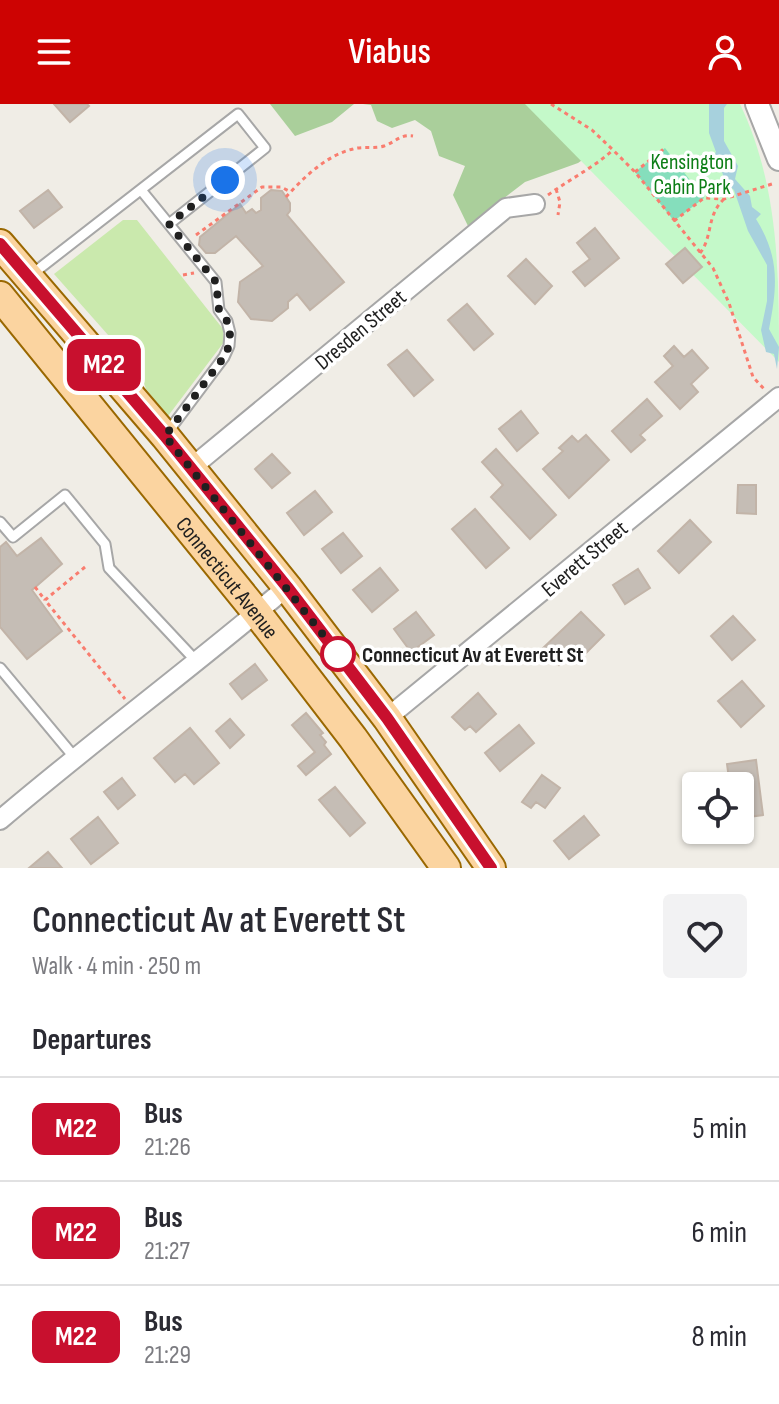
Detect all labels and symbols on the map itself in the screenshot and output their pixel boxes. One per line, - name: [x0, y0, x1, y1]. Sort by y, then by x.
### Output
- park label: Kensington Cabin Park: [650, 149, 734, 201]
- your location: [205, 160, 245, 200]
- street label: Dresden Street: [310, 284, 412, 376]
- line badge: M22: [58, 339, 150, 391]
- street label: Connecticut Avenue: [169, 512, 284, 645]
- street label: Everett Street: [536, 515, 634, 603]
- marker: Connecticut Av at Everett St: [321, 637, 355, 671]
- place label: Connecticut Av at Everett St: [362, 642, 584, 669]

